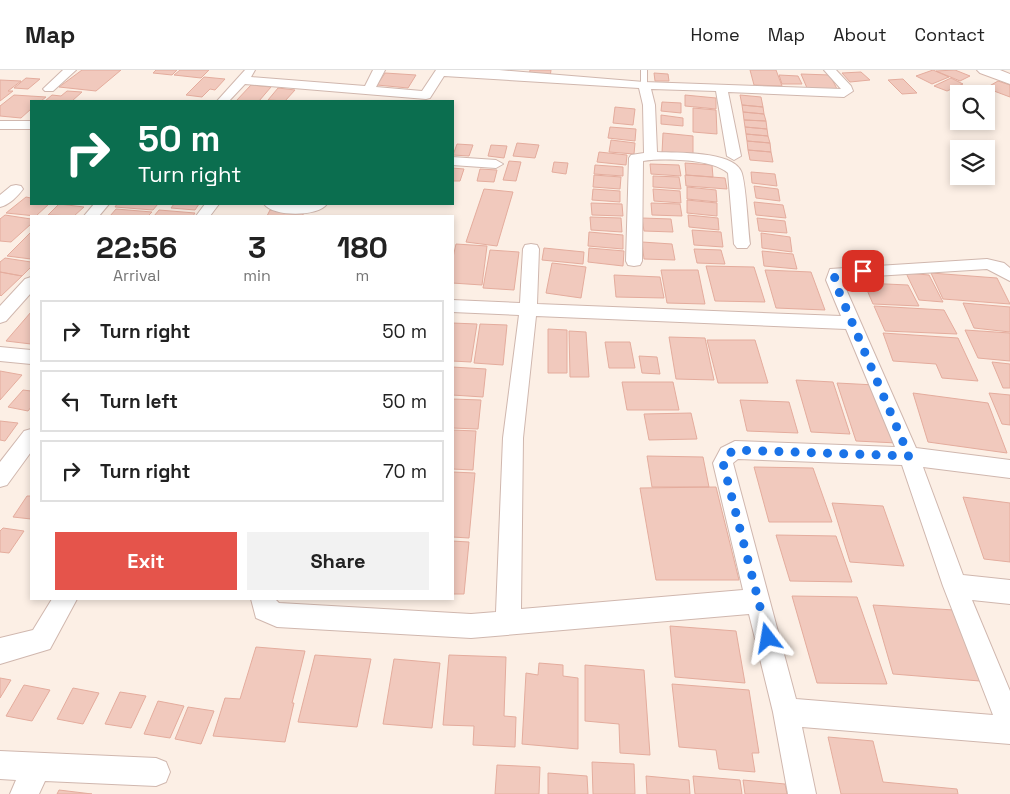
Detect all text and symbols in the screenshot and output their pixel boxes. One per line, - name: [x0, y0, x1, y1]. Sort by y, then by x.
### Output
- text: Map: [25, 19, 75, 50]
- text: Home: [691, 23, 740, 46]
- text: Map: [768, 23, 805, 46]
- text: About: [833, 23, 887, 46]
- text: Contact: [915, 23, 985, 46]
- map controls: [950, 85, 995, 185]
- button: search: [950, 85, 995, 130]
- text: 50 m: [138, 117, 220, 161]
- icon: right: [55, 120, 120, 185]
- button: layers: [950, 140, 995, 185]
- text: Turn right: [138, 160, 241, 188]
- text: 22:56: [96, 228, 177, 267]
- text: 3: [248, 228, 266, 267]
- text: 180: [337, 228, 388, 267]
- pin: [842, 250, 884, 292]
- icon: arrive: [849, 257, 877, 285]
- text: Arrival: [113, 265, 160, 286]
- text: min: [243, 265, 271, 286]
- text: m: [356, 265, 369, 286]
- icon: right: [57, 317, 85, 345]
- text: Turn right: [100, 319, 190, 344]
- text: 50 m: [382, 319, 427, 344]
- icon: left: [57, 387, 85, 415]
- text: Turn left: [100, 389, 178, 414]
- text: 50 m: [382, 389, 427, 414]
- icon: right: [57, 457, 85, 485]
- text: Turn right: [100, 459, 190, 484]
- text: 70 m: [383, 459, 427, 484]
- button: Exit: [55, 532, 237, 590]
- button: Share: [247, 532, 429, 590]
- position arrow: [741, 611, 793, 663]

